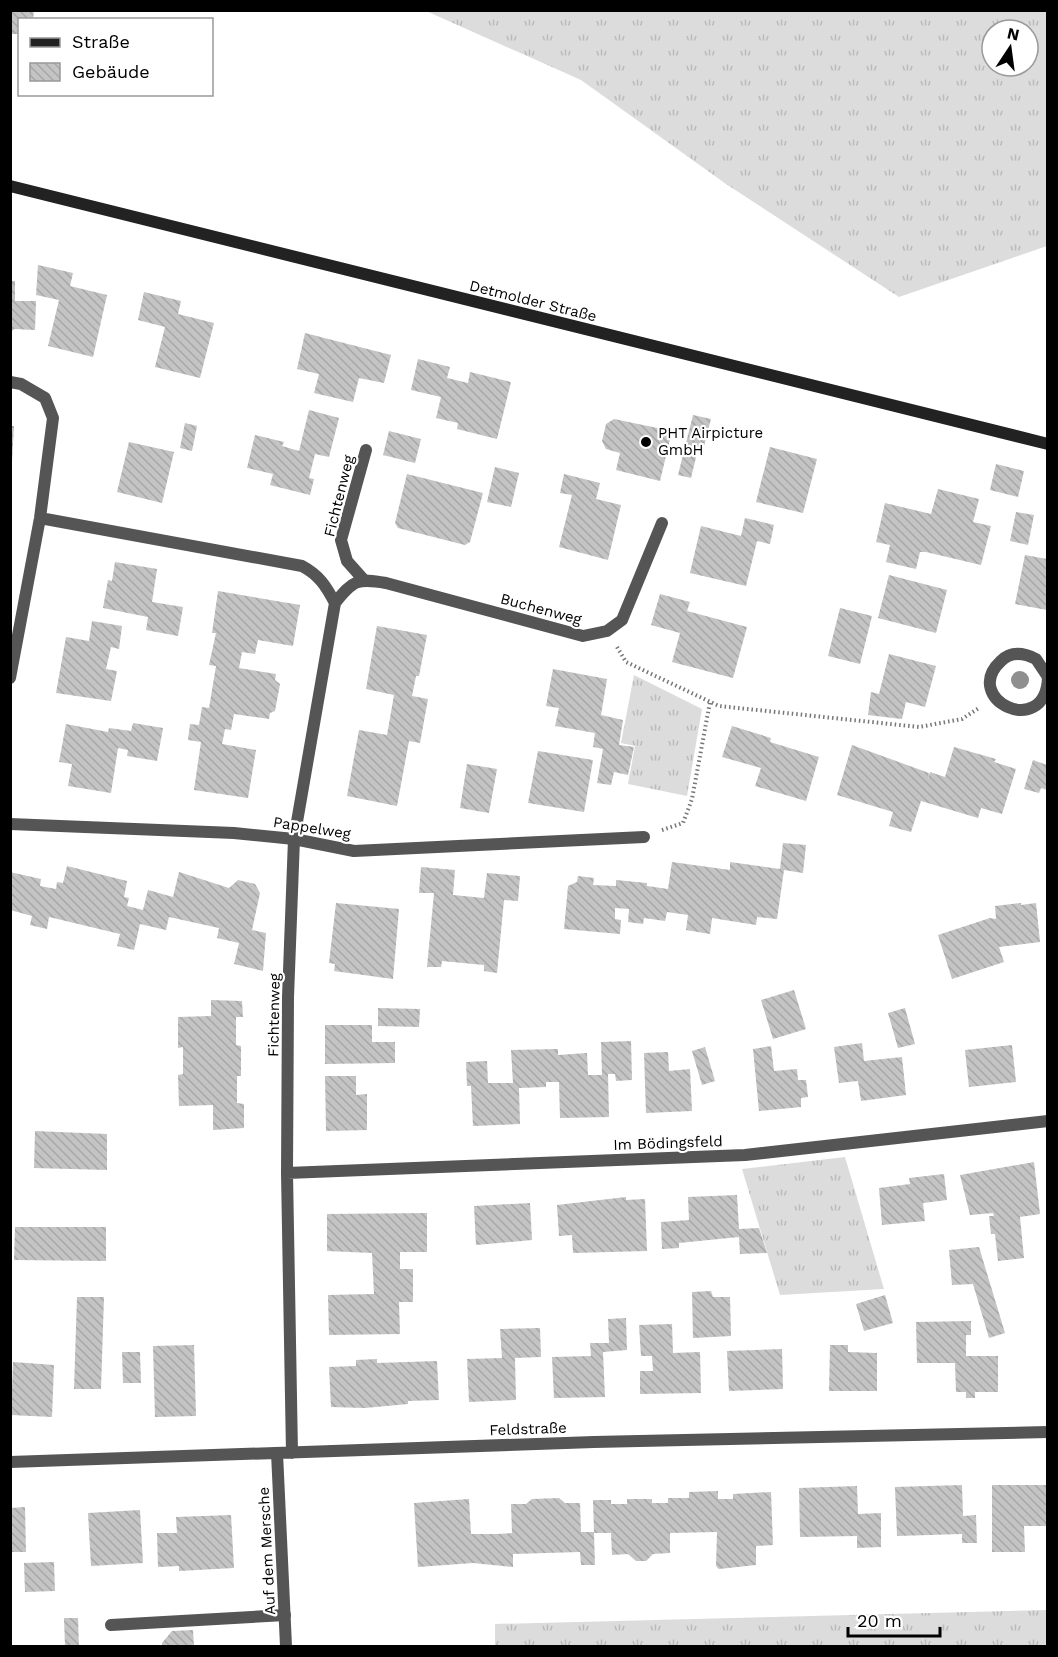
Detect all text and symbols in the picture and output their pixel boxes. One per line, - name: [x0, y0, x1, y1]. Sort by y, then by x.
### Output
- legend: [18, 18, 213, 96]
- north arrow: [980, 18, 1040, 78]
- text: N: [1005, 23, 1021, 44]
- text: Straße: [72, 31, 130, 52]
- text: Gebäude: [72, 61, 150, 82]
- street label: Detmolder Straße: [467, 276, 599, 326]
- place label: PHT Airpicture GmbH: [658, 424, 763, 459]
- marker: PHT Airpicture GmbH: [639, 435, 653, 449]
- street label: Fichtenweg: [320, 453, 358, 539]
- street label: Buchenweg: [498, 590, 584, 629]
- street label: Pappelweg: [272, 813, 352, 843]
- street label: Fichtenweg: [264, 973, 284, 1057]
- street label: Im Bödingsfeld: [613, 1132, 723, 1154]
- street label: Feldstraße: [489, 1419, 567, 1439]
- street label: Auf dem Mersche: [255, 1486, 279, 1616]
- scale bar: [848, 1600, 940, 1638]
- text: 20 m: [857, 1610, 902, 1631]

